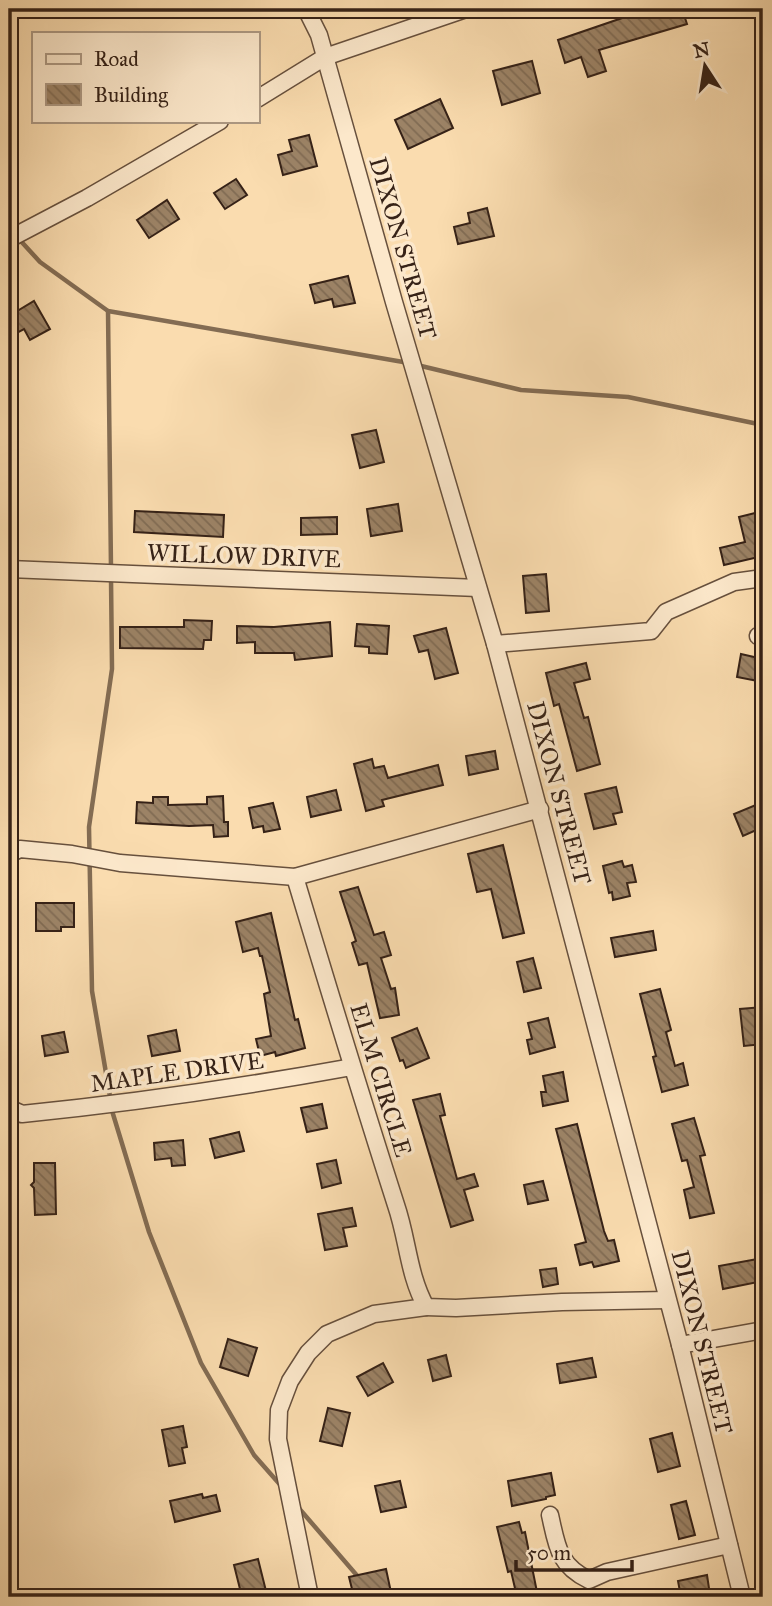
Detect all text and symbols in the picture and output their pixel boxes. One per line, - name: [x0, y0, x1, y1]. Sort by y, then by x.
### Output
- legend: [32, 32, 259, 122]
- north arrow: [670, 32, 740, 102]
- text: N: [691, 37, 712, 63]
- text: Road: [94, 46, 139, 72]
- text: Building: [94, 82, 168, 108]
- street label: DIXON STREET: [363, 153, 443, 343]
- street label: WILLOW DRIVE: [146, 538, 342, 574]
- street label: DIXON STREET: [520, 698, 598, 888]
- street label: ELM CIRCLE: [343, 999, 419, 1161]
- street label: MAPLE DRIVE: [89, 1045, 265, 1099]
- street label: DIXON STREET: [665, 1247, 739, 1437]
- scale bar: [516, 1529, 632, 1573]
- text: 50 m: [527, 1540, 572, 1566]

